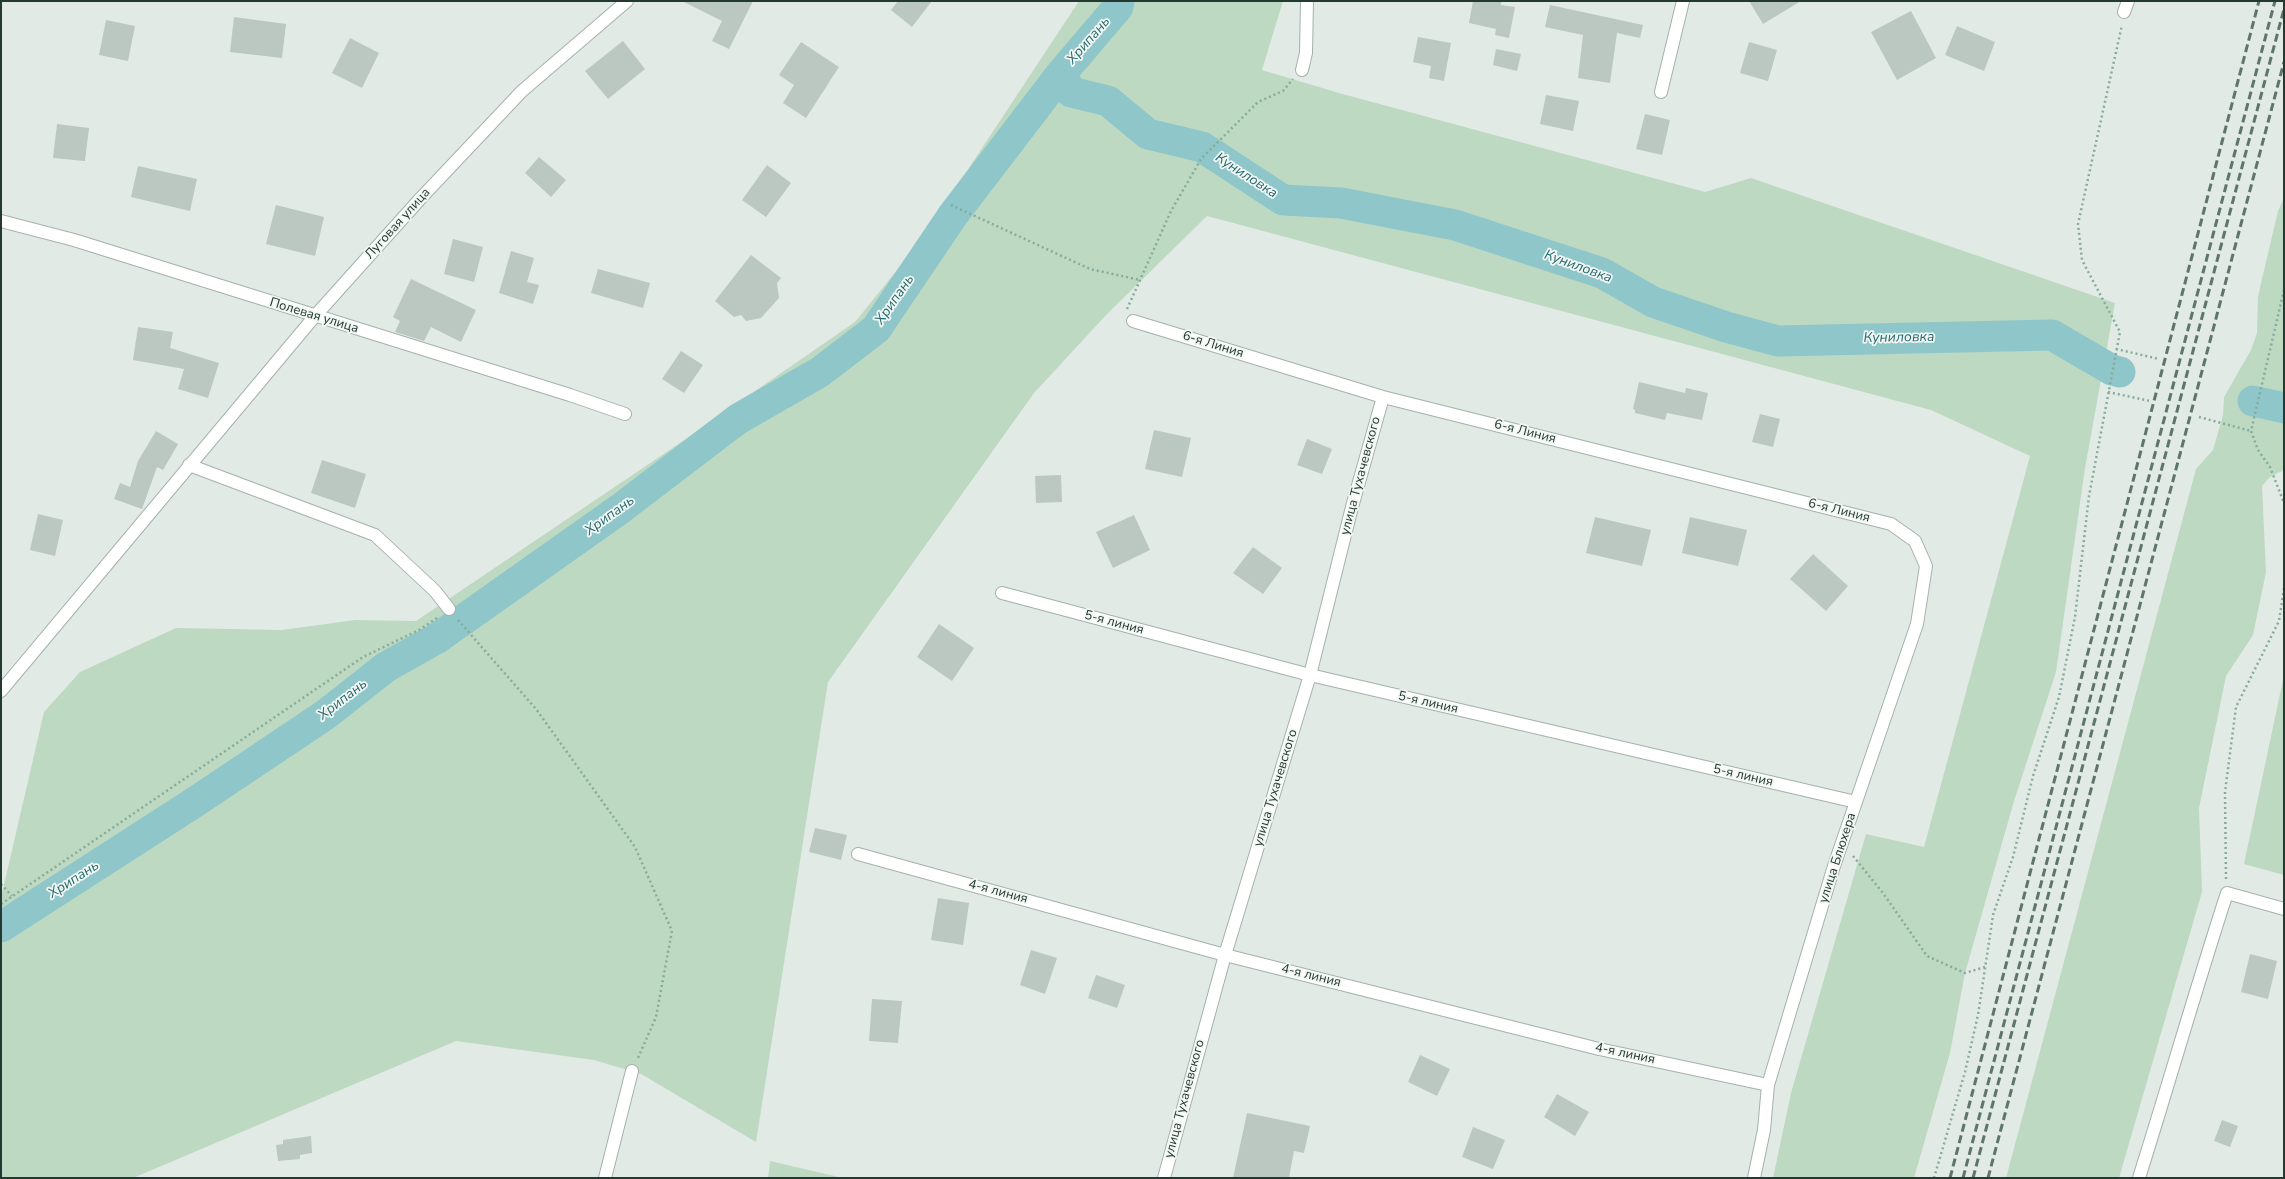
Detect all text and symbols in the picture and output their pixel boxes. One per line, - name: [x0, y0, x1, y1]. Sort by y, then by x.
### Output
- water label: Хрипань: [1064, 14, 1114, 68]
- water label: Куниловка: [1212, 150, 1280, 202]
- street label: Луговая улица: [362, 185, 434, 263]
- water label: Куниловка: [1542, 247, 1614, 287]
- water label: Хрипань: [872, 272, 918, 328]
- street label: Полевая улица: [268, 295, 360, 337]
- street label: 6-я Линия: [1181, 328, 1245, 362]
- water label: Куниловка: [1863, 329, 1935, 347]
- street label: улица Тухачевского: [1338, 415, 1384, 537]
- street label: 6-я Линия: [1492, 417, 1558, 447]
- water label: Хрипань: [582, 492, 638, 540]
- street label: 6-я Линия: [1806, 496, 1872, 526]
- street label: 5-я линия: [1083, 608, 1145, 638]
- water label: Хрипань: [315, 676, 371, 724]
- street label: 5-я линия: [1397, 689, 1459, 717]
- street label: улица Тухачевского: [1251, 727, 1301, 849]
- street label: 5-я линия: [1712, 762, 1774, 790]
- street label: улица Блюхера: [1816, 811, 1860, 905]
- water label: Хрипань: [46, 857, 102, 903]
- street label: 4-я линия: [967, 877, 1029, 907]
- street label: 4-я линия: [1280, 961, 1342, 991]
- street label: улица Тухачевского: [1162, 1038, 1208, 1160]
- street label: 4-я линия: [1594, 1040, 1656, 1068]

